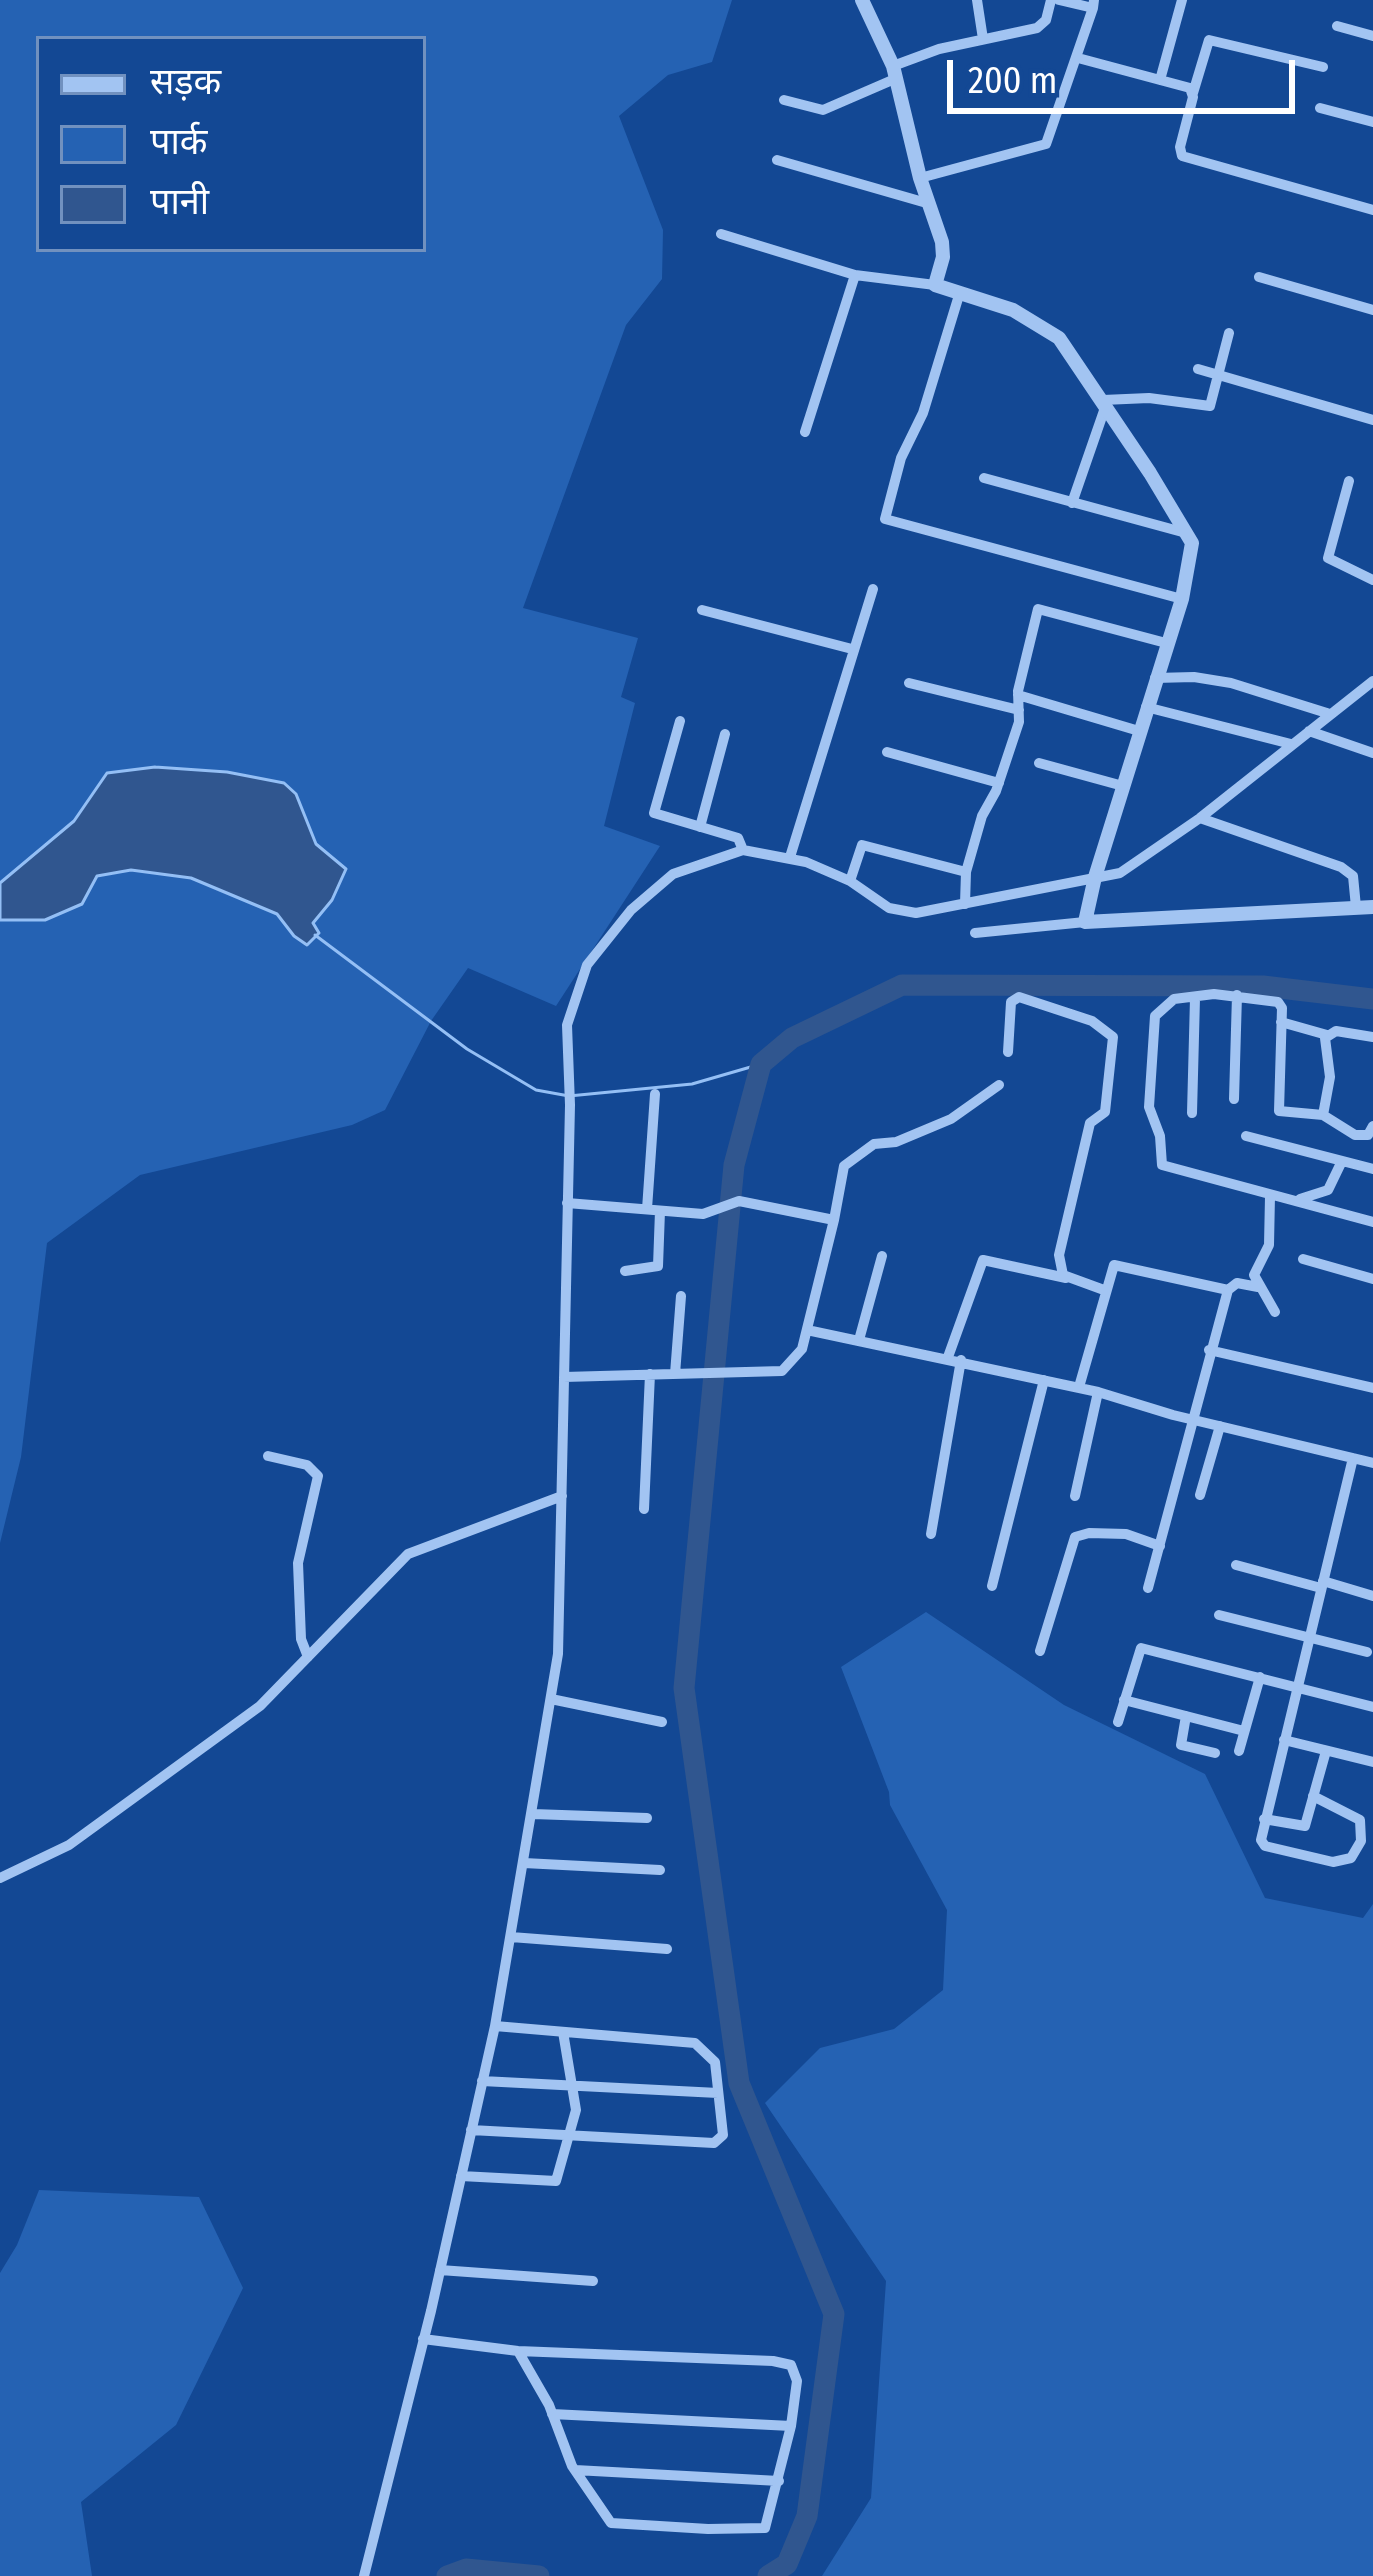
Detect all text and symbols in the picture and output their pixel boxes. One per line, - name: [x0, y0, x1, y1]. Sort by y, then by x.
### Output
- legend: [36, 36, 426, 252]
- scale bar: [953, 36, 1301, 110]
- text: 200 m: [968, 59, 1058, 103]
- text: सड़क: [150, 60, 221, 104]
- text: पार्क: [150, 120, 207, 164]
- text: पानी: [150, 180, 209, 224]

